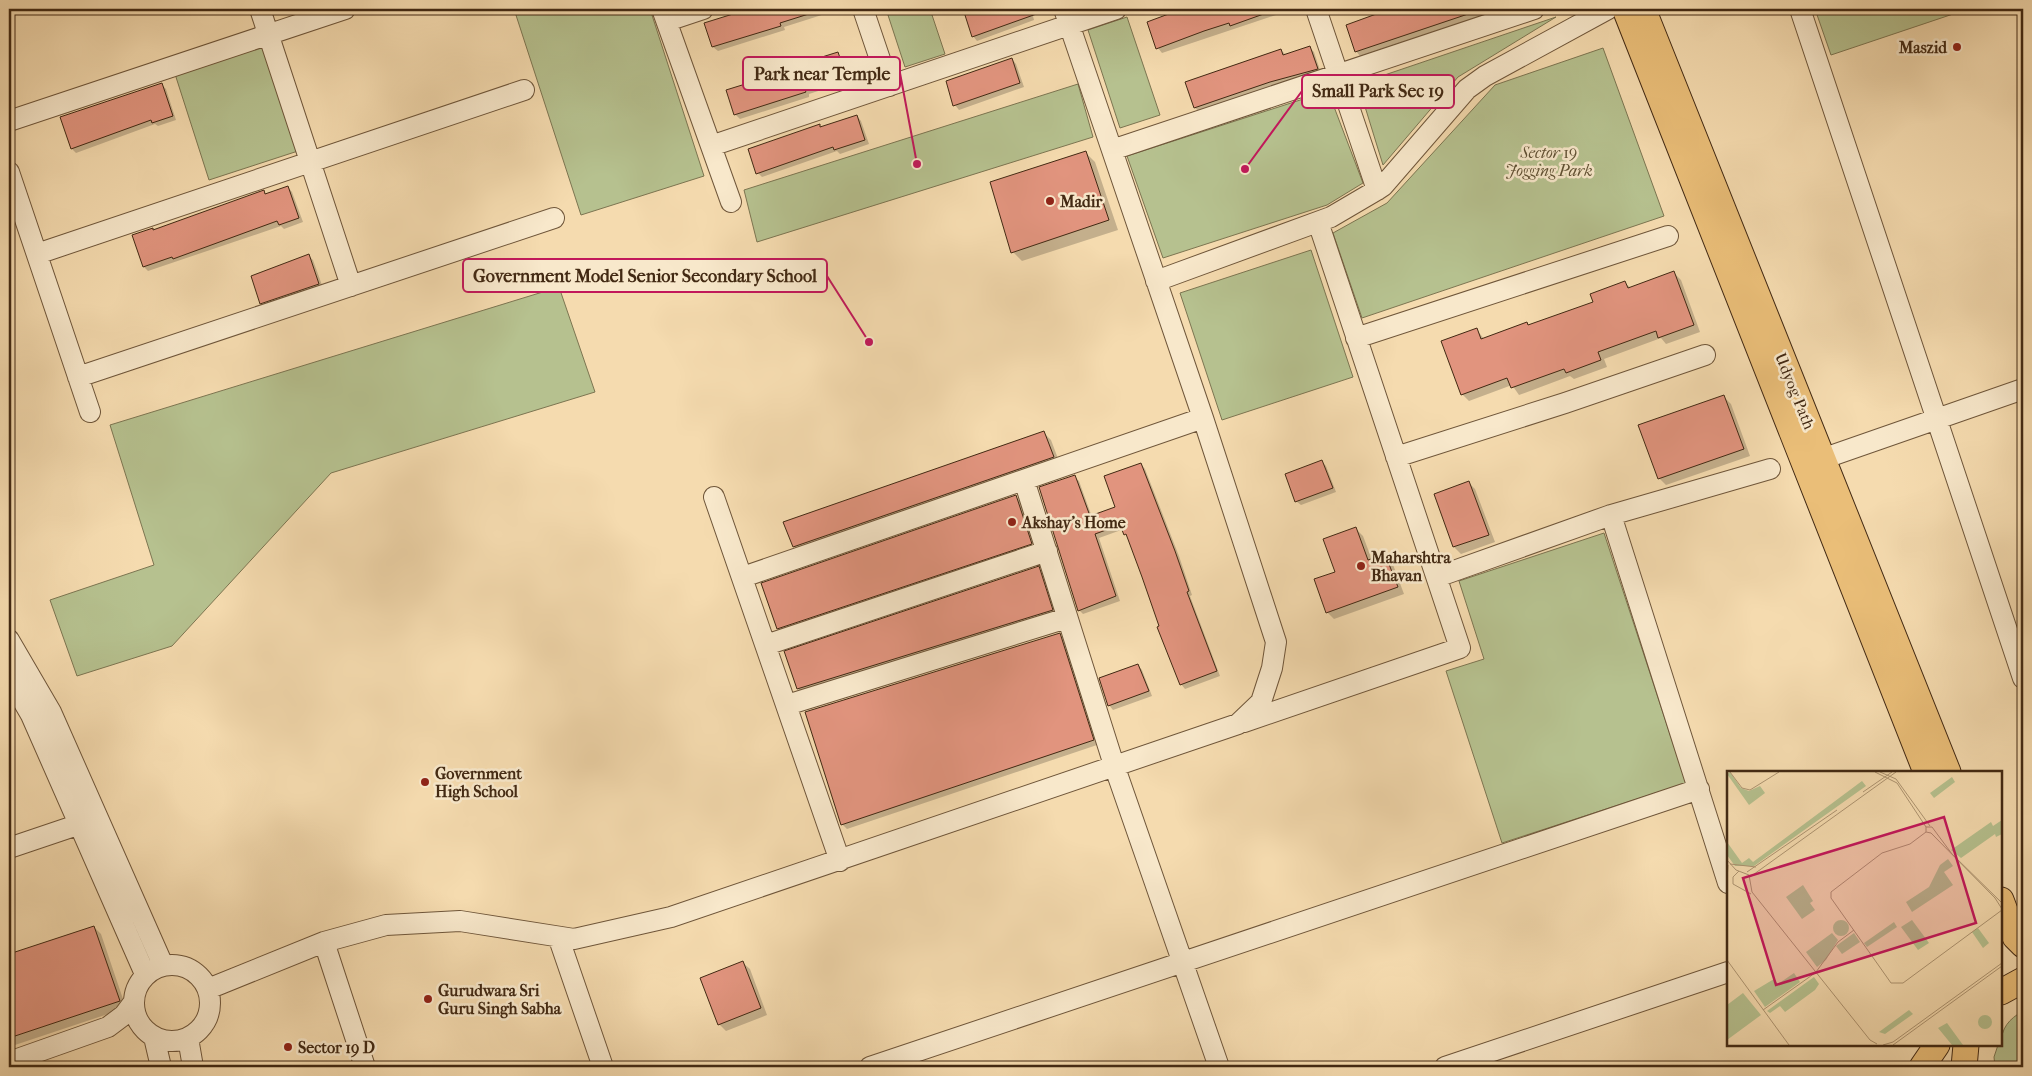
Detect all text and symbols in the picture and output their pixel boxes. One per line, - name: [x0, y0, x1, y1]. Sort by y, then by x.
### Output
- place label: Maszid: [1898, 38, 1948, 57]
- marker: Maszid: [1951, 41, 1963, 53]
- callout: Park near Temple: [743, 57, 900, 90]
- text: Park near Temple: [754, 64, 890, 85]
- callout: Small Park Sec 19: [1302, 75, 1454, 108]
- text: Small Park Sec 19: [1312, 81, 1444, 102]
- park label: Sector 19 Jogging Park: [1505, 143, 1593, 180]
- place label: Madir: [1059, 192, 1103, 211]
- marker: Madir: [1044, 195, 1056, 207]
- callout: Government Model Senior Secondary School: [463, 259, 827, 292]
- text: Government Model Senior Secondary School: [473, 266, 818, 287]
- street label: Udyog Path: [1771, 350, 1819, 432]
- place label: Akshay's Home: [1021, 513, 1126, 533]
- marker: Akshay's Home: [1006, 516, 1018, 528]
- place label: Maharshtra Bhavan: [1370, 548, 1451, 585]
- marker: Maharshtra Bhavan: [1355, 560, 1367, 572]
- place label: Government High School: [435, 764, 522, 802]
- inset map: [1727, 771, 2002, 1046]
- marker: Government High School: [419, 776, 431, 788]
- place label: Gurudwara Sri Guru Singh Sabha: [438, 981, 562, 1019]
- marker: Gurudwara Sri Guru Singh Sabha: [422, 993, 434, 1005]
- place label: Sector 19 D: [298, 1038, 375, 1058]
- marker: Sector 19 D: [282, 1041, 294, 1053]

